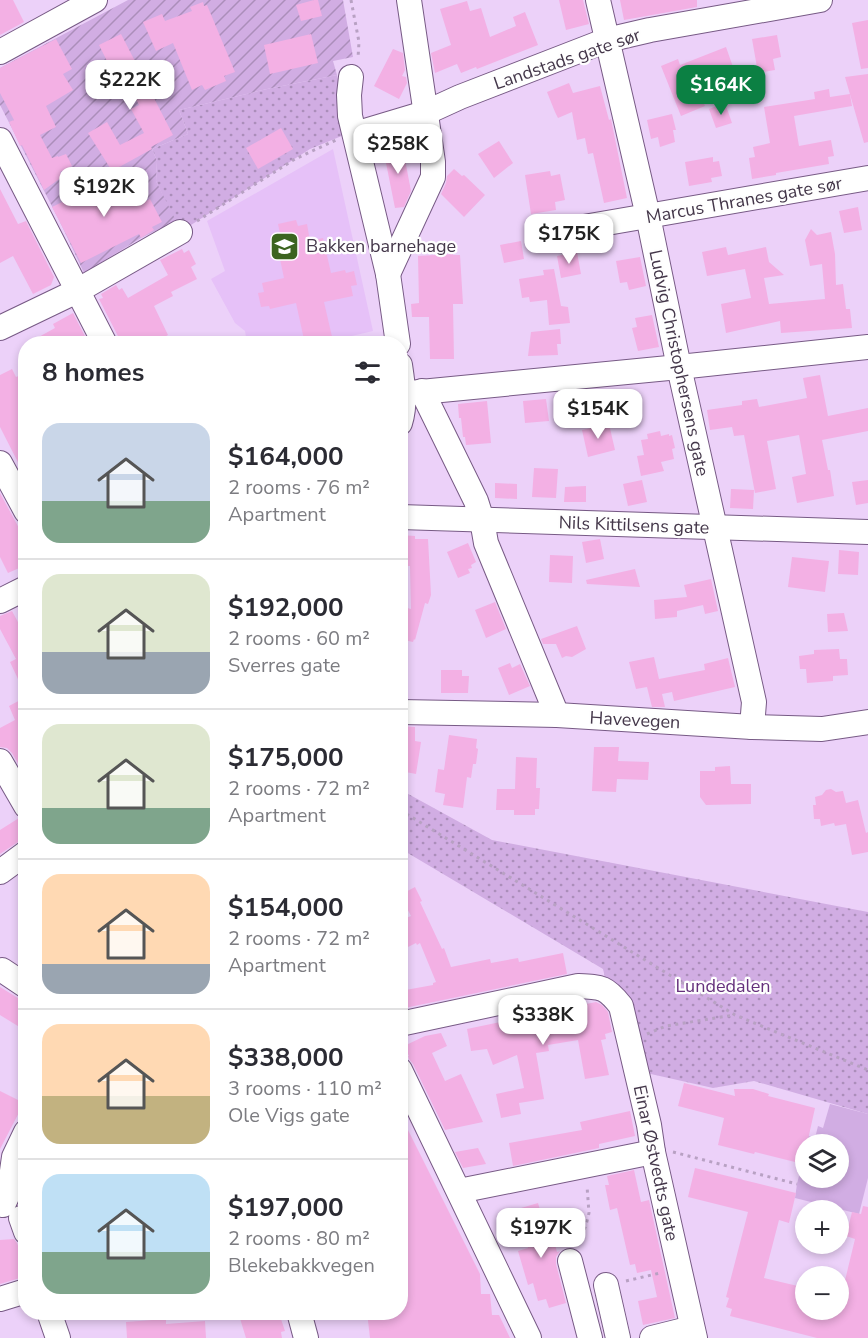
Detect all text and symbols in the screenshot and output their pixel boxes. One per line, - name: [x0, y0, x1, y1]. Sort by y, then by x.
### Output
- street label: Landstads gate sør: [490, 22, 644, 95]
- pin: $222K: [88, 60, 172, 111]
- pin: $164K: [679, 65, 763, 116]
- text: $222K: [99, 66, 161, 93]
- text: $164K: [690, 71, 752, 98]
- pin: $258K: [356, 124, 440, 175]
- text: $258K: [367, 130, 429, 157]
- pin: $192K: [62, 167, 146, 218]
- street label: Marcus Thranes gate sør: [644, 171, 844, 229]
- text: $192K: [73, 173, 135, 200]
- pin: $175K: [527, 214, 611, 265]
- text: $175K: [538, 220, 600, 247]
- school or university icon: Bakken barnehage: [269, 230, 301, 262]
- place label: Bakken barnehage: [306, 234, 456, 258]
- street label: Ludvig Christophersens gate: [643, 248, 715, 478]
- text: 8 homes: [42, 355, 144, 390]
- icon: filters: [351, 356, 384, 389]
- pin: $154K: [556, 389, 640, 440]
- text: $154K: [567, 395, 629, 422]
- text: $164,000: [228, 439, 344, 474]
- icon: home: [90, 447, 162, 519]
- text: 2 rooms · 76 m²: [228, 474, 370, 501]
- text: Apartment: [228, 501, 326, 528]
- street label: Nils Kittilsens gate: [558, 510, 710, 540]
- text: $192,000: [228, 590, 344, 625]
- icon: home: [90, 598, 162, 670]
- text: 2 rooms · 60 m²: [228, 625, 370, 652]
- text: Sverres gate: [228, 652, 340, 679]
- street label: Havevegen: [589, 706, 681, 734]
- text: $175,000: [228, 740, 344, 775]
- icon: home: [90, 748, 162, 820]
- text: 2 rooms · 72 m²: [228, 775, 370, 802]
- text: Apartment: [228, 802, 326, 829]
- text: $154,000: [228, 890, 344, 925]
- icon: home: [90, 898, 162, 970]
- text: 2 rooms · 72 m²: [228, 925, 370, 952]
- text: Apartment: [228, 952, 326, 979]
- park label: Lundedalen: [675, 974, 771, 998]
- pin: $338K: [501, 995, 585, 1046]
- text: $338K: [512, 1001, 574, 1028]
- text: $338,000: [228, 1040, 344, 1075]
- icon: home: [90, 1048, 162, 1120]
- text: 3 rooms · 110 m²: [228, 1075, 382, 1102]
- street label: Einar Østvedts gate: [628, 1083, 684, 1243]
- text: Ole Vigs gate: [228, 1102, 350, 1129]
- map controls: [795, 1134, 849, 1320]
- button: layers: [795, 1134, 849, 1188]
- text: $197,000: [228, 1190, 344, 1225]
- icon: home: [90, 1198, 162, 1270]
- button: +: [795, 1200, 849, 1254]
- pin: $197K: [499, 1208, 583, 1259]
- text: $197K: [510, 1214, 572, 1241]
- text: 2 rooms · 80 m²: [228, 1225, 370, 1252]
- text: Blekebakkvegen: [228, 1252, 375, 1279]
- button: −: [795, 1266, 849, 1320]

